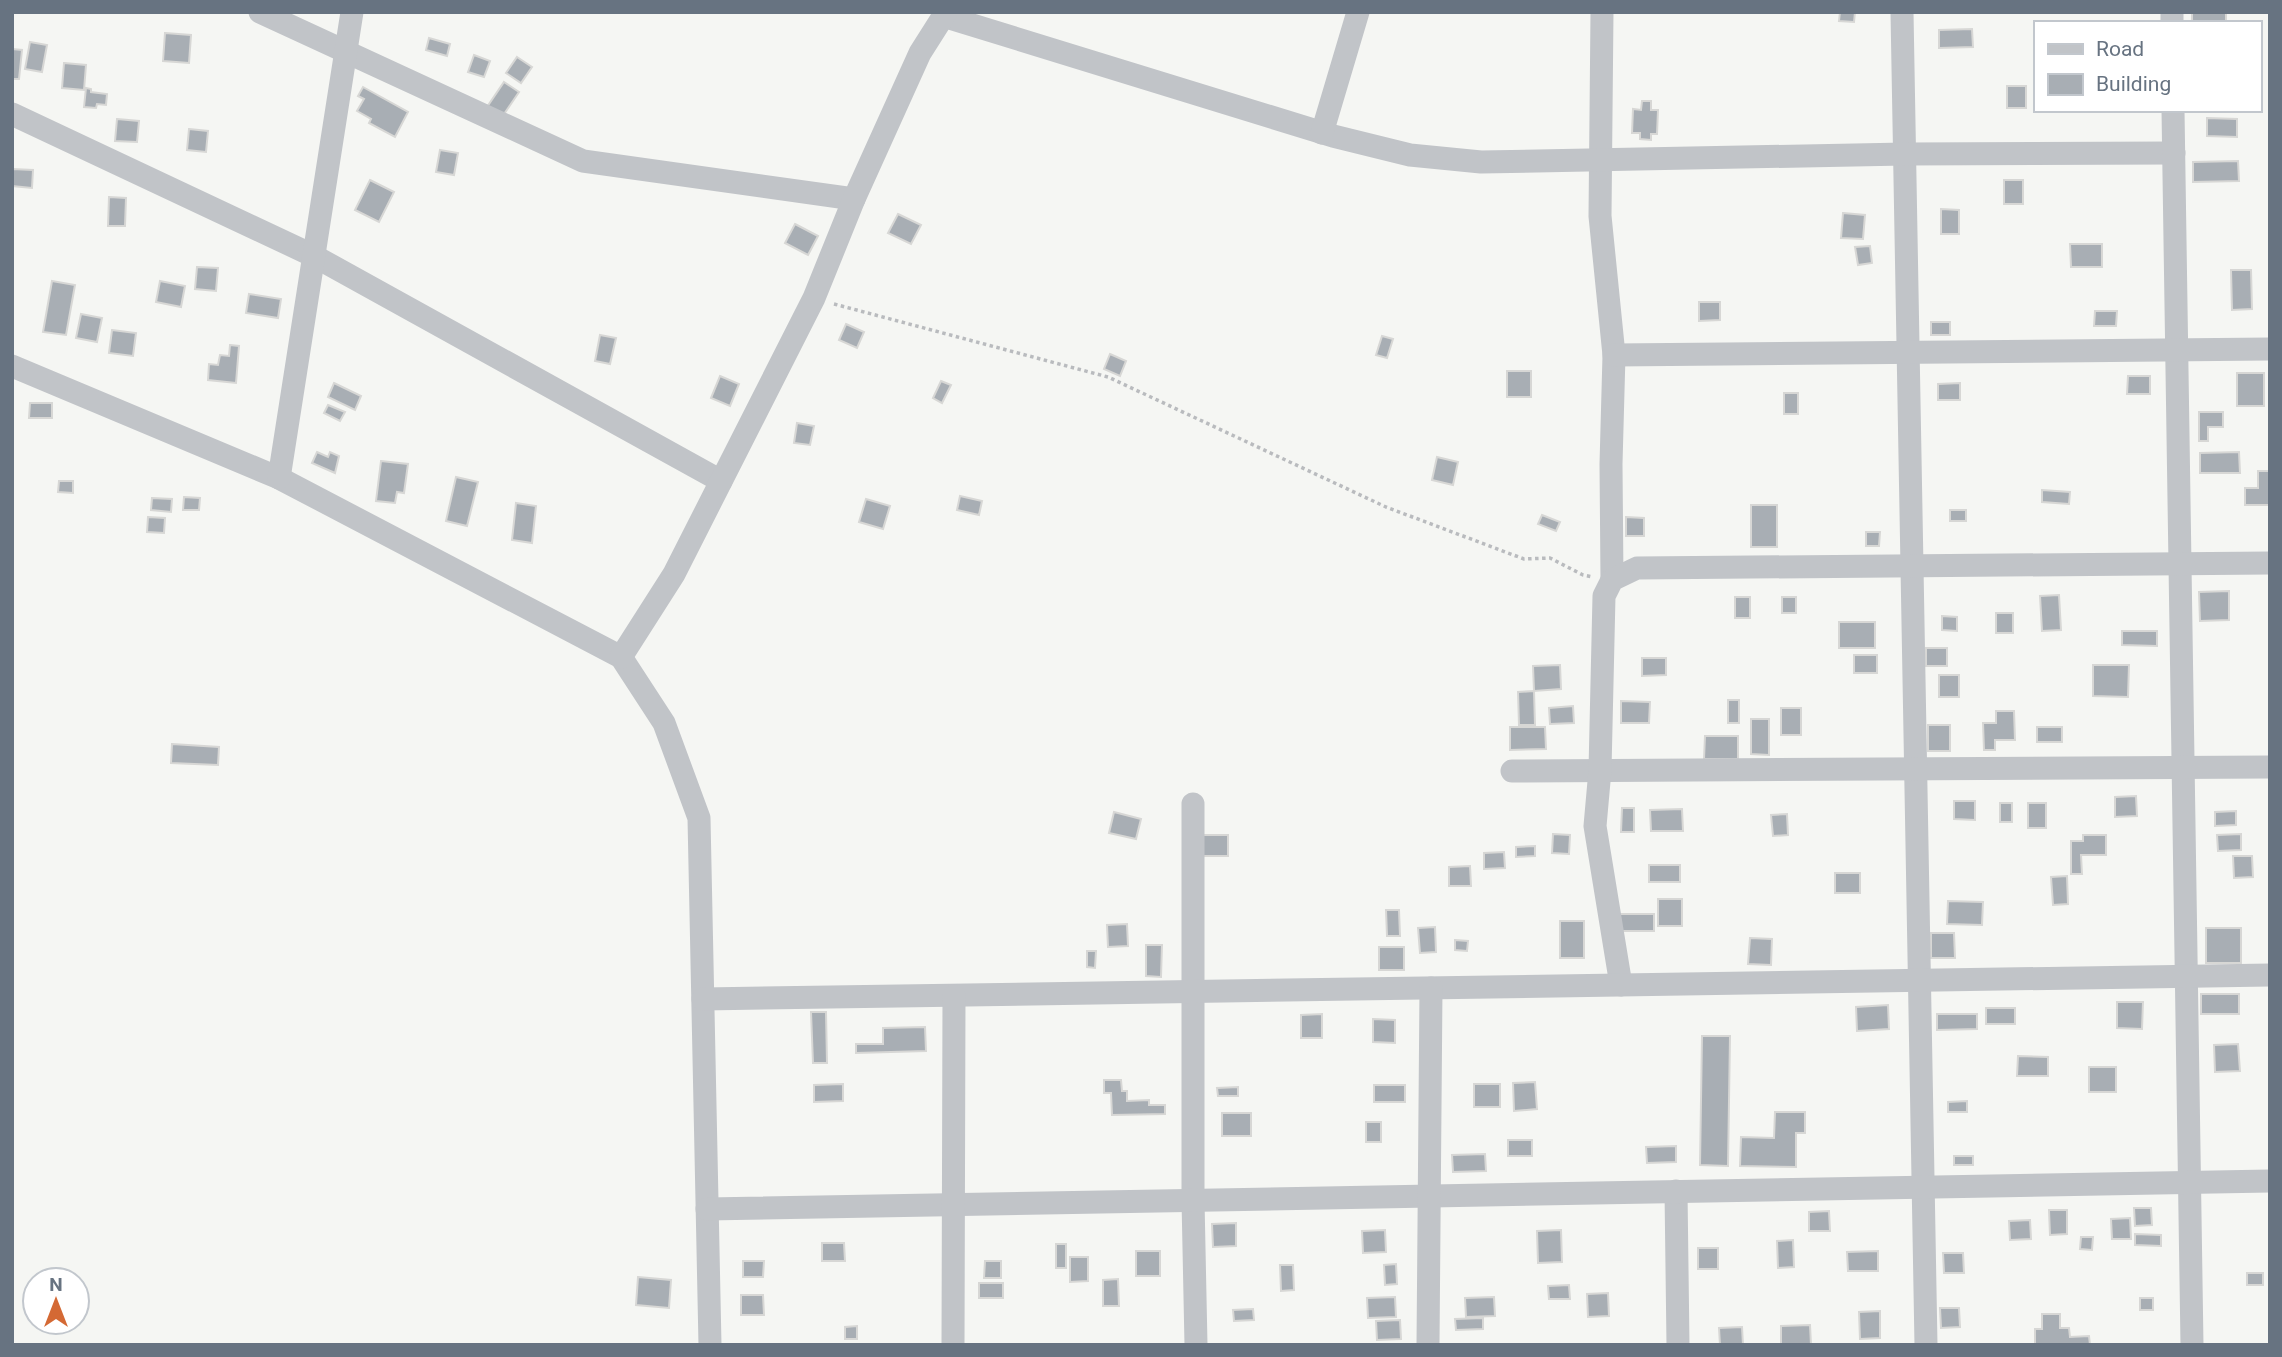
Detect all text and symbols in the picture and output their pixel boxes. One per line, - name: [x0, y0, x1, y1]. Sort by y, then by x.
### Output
- legend: [2034, 21, 2261, 112]
- text: Road: [2096, 37, 2144, 61]
- text: Building: [2096, 72, 2171, 96]
- north arrow: [21, 1266, 91, 1336]
- text: N: [49, 1273, 63, 1296]

